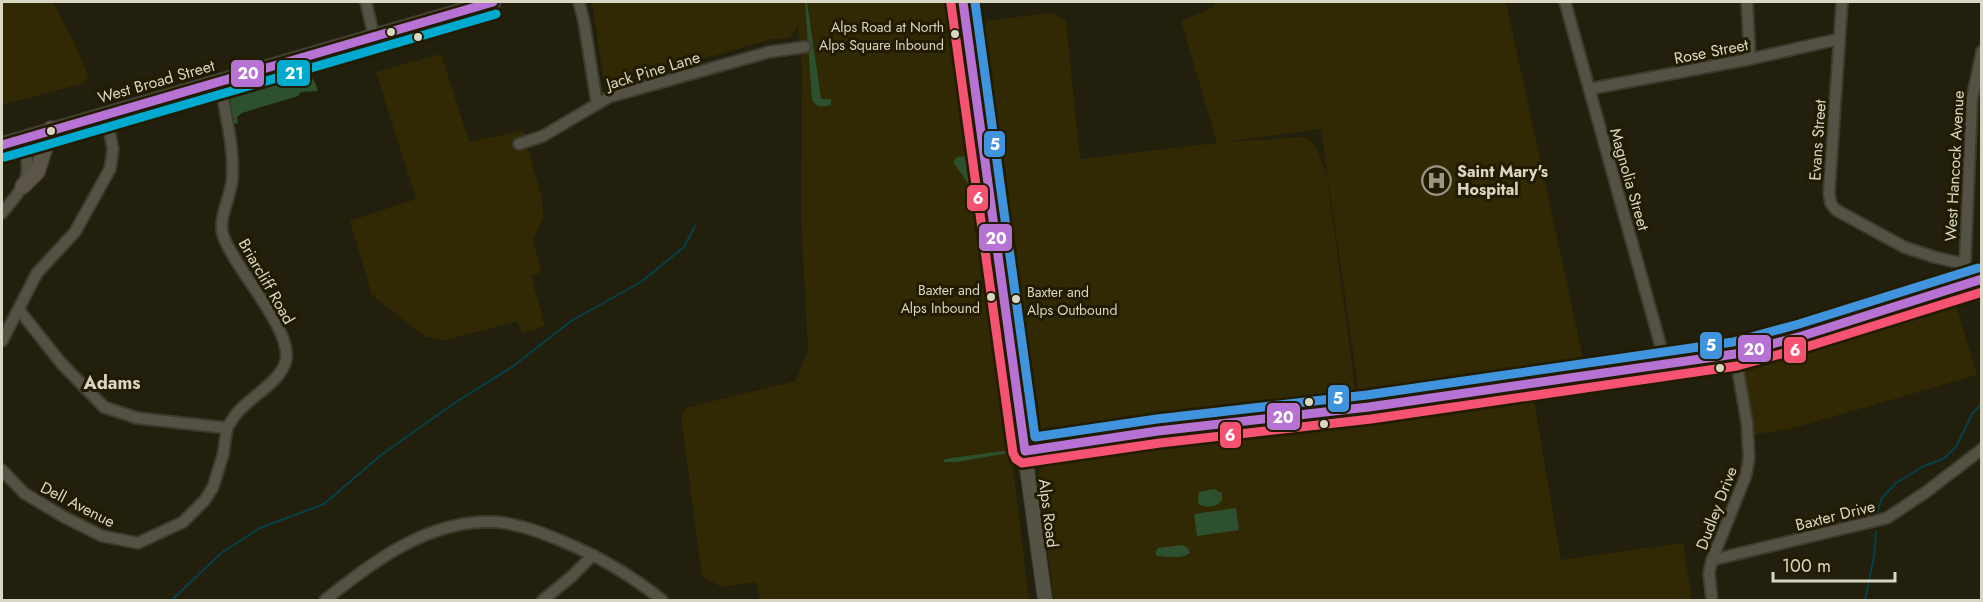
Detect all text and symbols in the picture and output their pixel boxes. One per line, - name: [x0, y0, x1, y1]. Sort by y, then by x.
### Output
- place label: Alps Road at North Alps Square Inbound: [819, 17, 944, 55]
- unlabelled marker: [385, 26, 397, 38]
- marker: Alps Road at North Alps Square Inbound: [949, 28, 961, 40]
- unlabelled marker: [412, 31, 424, 43]
- street label: Rose Street: [1672, 33, 1750, 70]
- street label: Jack Pine Lane: [602, 45, 703, 96]
- street label: West Broad Street: [95, 54, 217, 109]
- line badge: 20: [230, 59, 265, 88]
- line badge: 21: [276, 59, 311, 87]
- text: 20: [237, 62, 259, 85]
- text: 21: [285, 62, 303, 85]
- street label: West Hancock Avenue: [1939, 90, 1970, 242]
- street label: Evans Street: [1803, 98, 1832, 181]
- unlabelled marker: [45, 125, 57, 137]
- street label: Magnolia Street: [1604, 125, 1655, 233]
- line badge: 5: [983, 130, 1006, 158]
- text: 5: [990, 133, 1000, 156]
- place label: Saint Mary's Hospital: [1457, 160, 1548, 201]
- hospital icon: Saint Mary's Hospital: [1420, 164, 1452, 196]
- line badge: 6: [966, 184, 989, 212]
- text: 6: [973, 187, 983, 210]
- line badge: 20: [978, 223, 1013, 252]
- text: 20: [985, 227, 1007, 250]
- street label: Briarcliff Road: [233, 234, 300, 328]
- place label: Baxter and Alps Inbound: [901, 280, 980, 318]
- place label: Baxter and Alps Outbound: [1027, 282, 1117, 320]
- marker: Baxter and Alps Inbound: [985, 291, 997, 303]
- marker: Baxter and Alps Outbound: [1010, 293, 1022, 305]
- line badge: 5: [1699, 331, 1723, 360]
- text: 5: [1706, 334, 1716, 357]
- line badge: 20: [1737, 334, 1772, 363]
- line badge: 6: [1783, 336, 1807, 364]
- text: 20: [1743, 338, 1765, 361]
- text: 6: [1790, 339, 1800, 362]
- unlabelled marker: [1714, 362, 1726, 374]
- district label: Adams: [82, 370, 141, 396]
- line badge: 5: [1327, 384, 1350, 413]
- text: 5: [1333, 387, 1343, 410]
- unlabelled marker: [1303, 396, 1315, 408]
- line badge: 20: [1266, 402, 1301, 431]
- text: 20: [1272, 406, 1294, 429]
- unlabelled marker: [1318, 418, 1330, 430]
- line badge: 6: [1219, 421, 1242, 449]
- text: 6: [1225, 424, 1235, 447]
- street label: Dudley Drive: [1690, 463, 1743, 553]
- street label: Dell Avenue: [36, 476, 119, 533]
- street label: Alps Road: [1033, 477, 1064, 549]
- street label: Baxter Drive: [1793, 494, 1877, 536]
- scale bar: [1773, 545, 1894, 583]
- text: 100 m: [1782, 553, 1831, 579]

